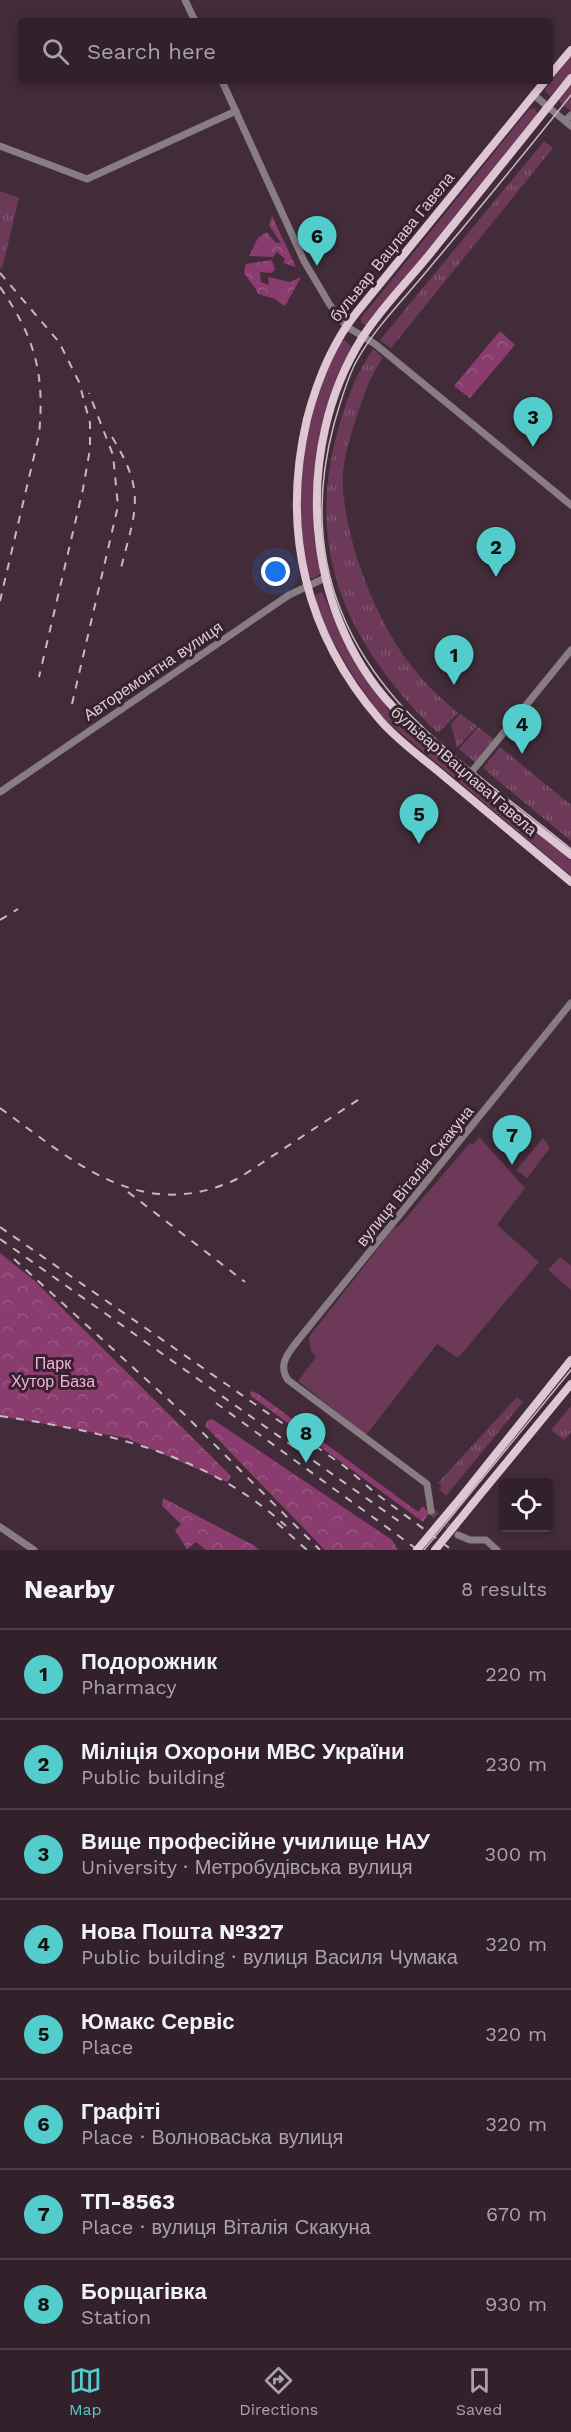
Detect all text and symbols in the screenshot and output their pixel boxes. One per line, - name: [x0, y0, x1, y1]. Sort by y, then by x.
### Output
- search box: [18, 18, 553, 84]
- icon: search: [39, 35, 72, 68]
- text: Search here: [87, 39, 216, 64]
- street label: бульвар Вацлава Гавела: [326, 168, 458, 326]
- pin: 6: [298, 216, 336, 266]
- pin: 3: [514, 398, 552, 447]
- pin: 2: [476, 528, 516, 577]
- your location: [261, 557, 290, 586]
- street label: Авторемонтна вулиця: [80, 617, 226, 725]
- pin: 1: [434, 636, 474, 685]
- street label: бульвар Вацлава Гавела: [387, 703, 541, 840]
- pin: 4: [502, 704, 542, 754]
- pin: 5: [400, 794, 438, 844]
- street label: вулиця Віталія Скакуна: [352, 1102, 478, 1250]
- pin: 7: [492, 1116, 532, 1165]
- park label: Парк Хутор База: [11, 1354, 95, 1391]
- pin: 8: [286, 1414, 326, 1463]
- map controls: [499, 1478, 553, 1532]
- button: locate: [499, 1478, 553, 1532]
- text: Nearby: [24, 1574, 115, 1604]
- text: 8 results: [461, 1577, 547, 1601]
- text: Подорожник: [81, 1649, 217, 1674]
- text: 1: [39, 1662, 48, 1686]
- text: 220 m: [485, 1662, 547, 1686]
- text: Pharmacy: [81, 1675, 177, 1699]
- text: Міліція Охорони МВС України: [81, 1739, 405, 1764]
- text: 2: [38, 1752, 49, 1776]
- text: 230 m: [485, 1752, 547, 1776]
- text: Public building: [81, 1765, 225, 1789]
- text: Вище професійне училище НАУ: [81, 1829, 430, 1854]
- text: 3: [38, 1842, 49, 1866]
- text: 300 m: [485, 1842, 547, 1866]
- text: University · Метробудівська вулиця: [81, 1855, 413, 1879]
- text: Нова Пошта №327: [81, 1919, 284, 1944]
- text: 4: [37, 1932, 50, 1956]
- text: 320 m: [485, 1932, 547, 1956]
- text: Public building · вулиця Василя Чумака: [81, 1945, 458, 1969]
- text: Юмакс Сервіс: [81, 2009, 235, 2034]
- text: 5: [38, 2022, 49, 2046]
- text: 320 m: [485, 2022, 547, 2046]
- text: Place: [81, 2035, 133, 2059]
- text: Графіті: [81, 2099, 161, 2124]
- text: 6: [37, 2112, 50, 2136]
- text: 320 m: [485, 2112, 547, 2136]
- text: Place · Волноваська вулиця: [81, 2125, 343, 2149]
- text: ТП-8563: [81, 2189, 175, 2214]
- text: 7: [37, 2202, 50, 2226]
- text: 670 m: [486, 2202, 547, 2226]
- text: Place · вулиця Віталія Скакуна: [81, 2215, 371, 2239]
- text: Борщагівка: [81, 2279, 207, 2304]
- text: 8: [37, 2292, 50, 2316]
- text: 930 m: [485, 2292, 547, 2316]
- text: Station: [81, 2305, 151, 2329]
- tab: Map: [69, 2364, 102, 2419]
- tab: Directions: [239, 2364, 318, 2419]
- tab: Saved: [456, 2364, 502, 2419]

